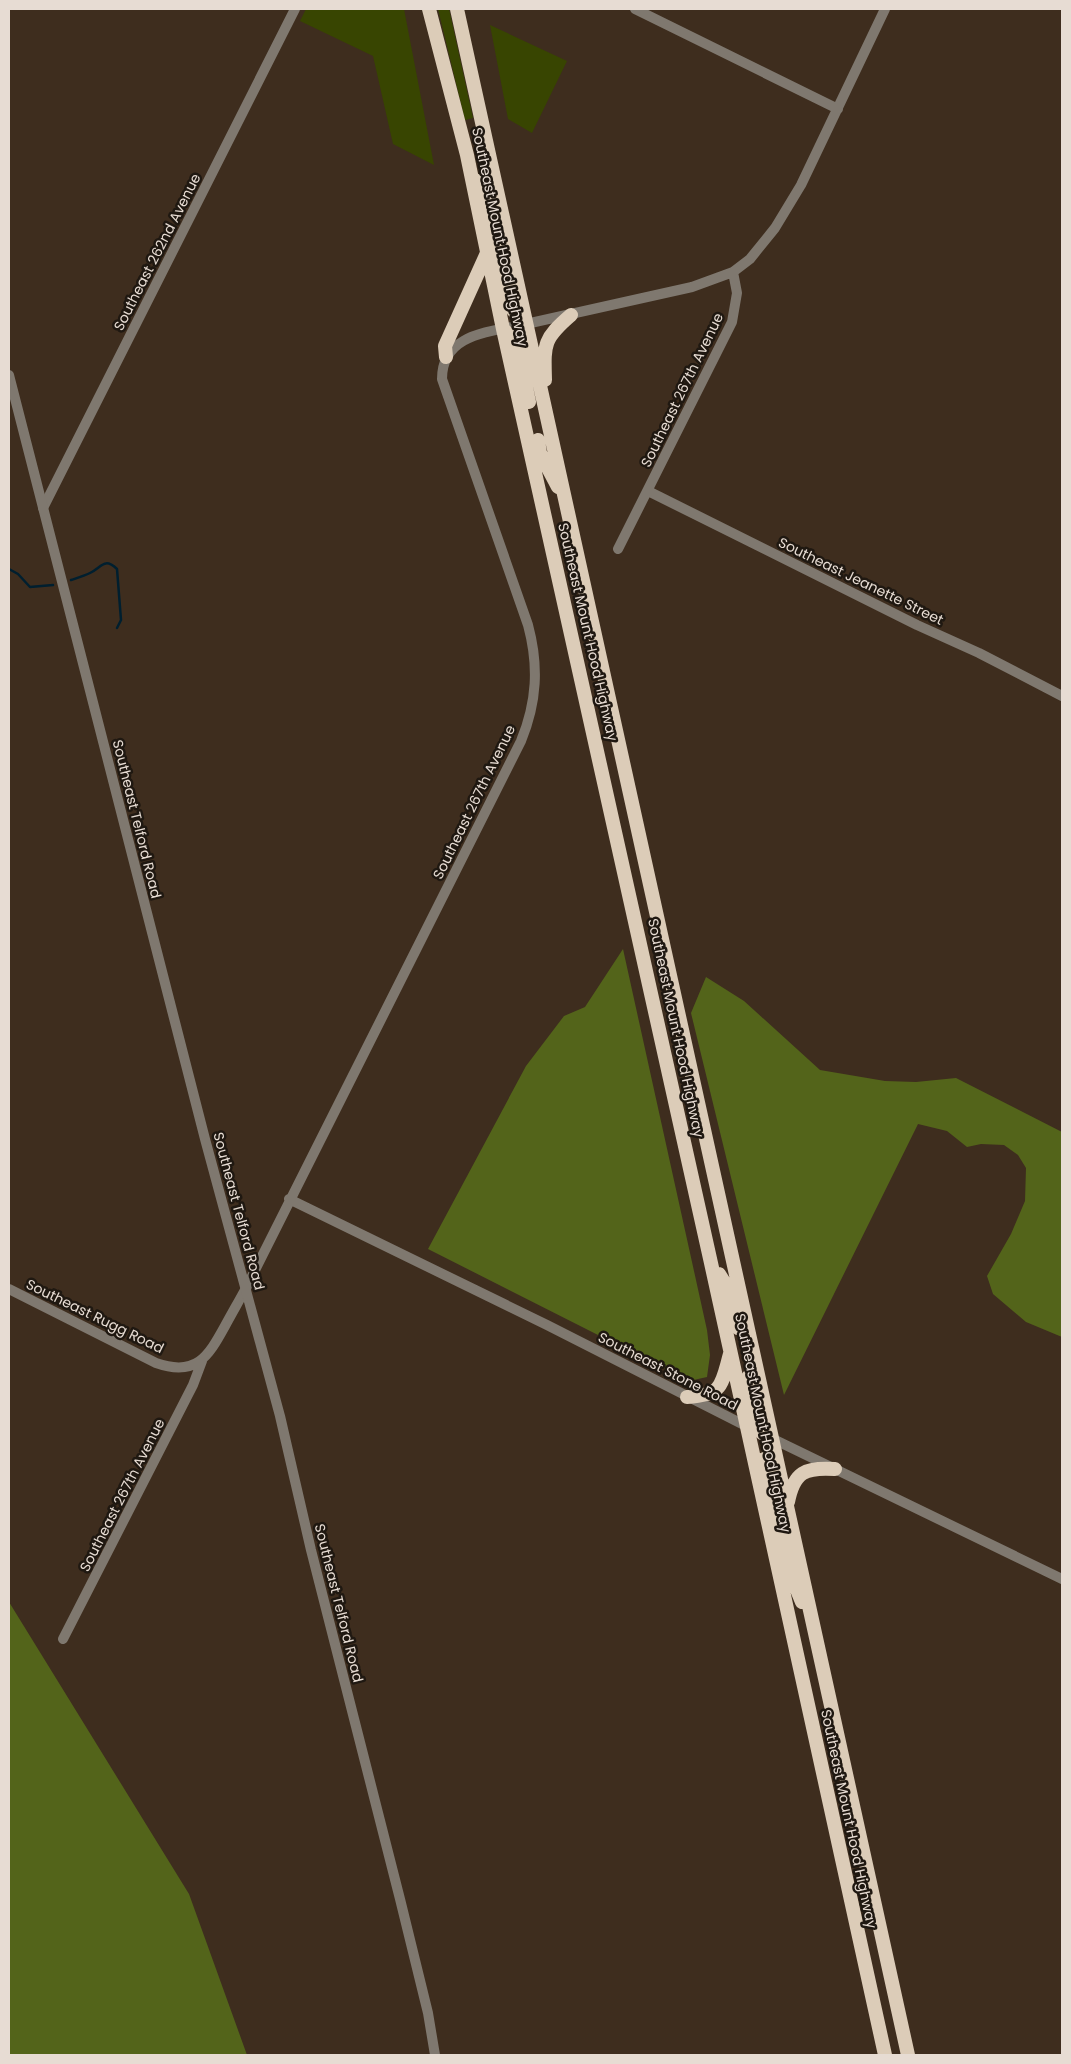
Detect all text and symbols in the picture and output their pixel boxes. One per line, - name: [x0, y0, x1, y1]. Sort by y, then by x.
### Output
- street label: Southeast Mount Hood Highway: [467, 126, 533, 348]
- street label: Southeast 262nd Avenue: [109, 170, 206, 334]
- street label: Southeast 267th Avenue: [636, 309, 728, 471]
- street label: Southeast Mount Hood Highway: [553, 521, 623, 743]
- street label: Southeast Jeanette Street: [775, 532, 947, 630]
- street label: Southeast 267th Avenue: [428, 721, 520, 883]
- street label: Southeast Telford Road: [108, 738, 166, 900]
- street label: Southeast Mount Hood Highway: [643, 917, 709, 1139]
- street label: Southeast Telford Road: [208, 1130, 270, 1292]
- street label: Southeast Rugg Road: [23, 1274, 167, 1358]
- street label: Southeast Mount Hood Highway: [730, 1312, 796, 1534]
- street label: Southeast Stone Road: [595, 1327, 741, 1415]
- street label: Southeast 267th Avenue: [75, 1415, 170, 1575]
- street label: Southeast Telford Road: [310, 1522, 368, 1684]
- street label: Southeast Mount Hood Highway: [816, 1708, 882, 1930]

